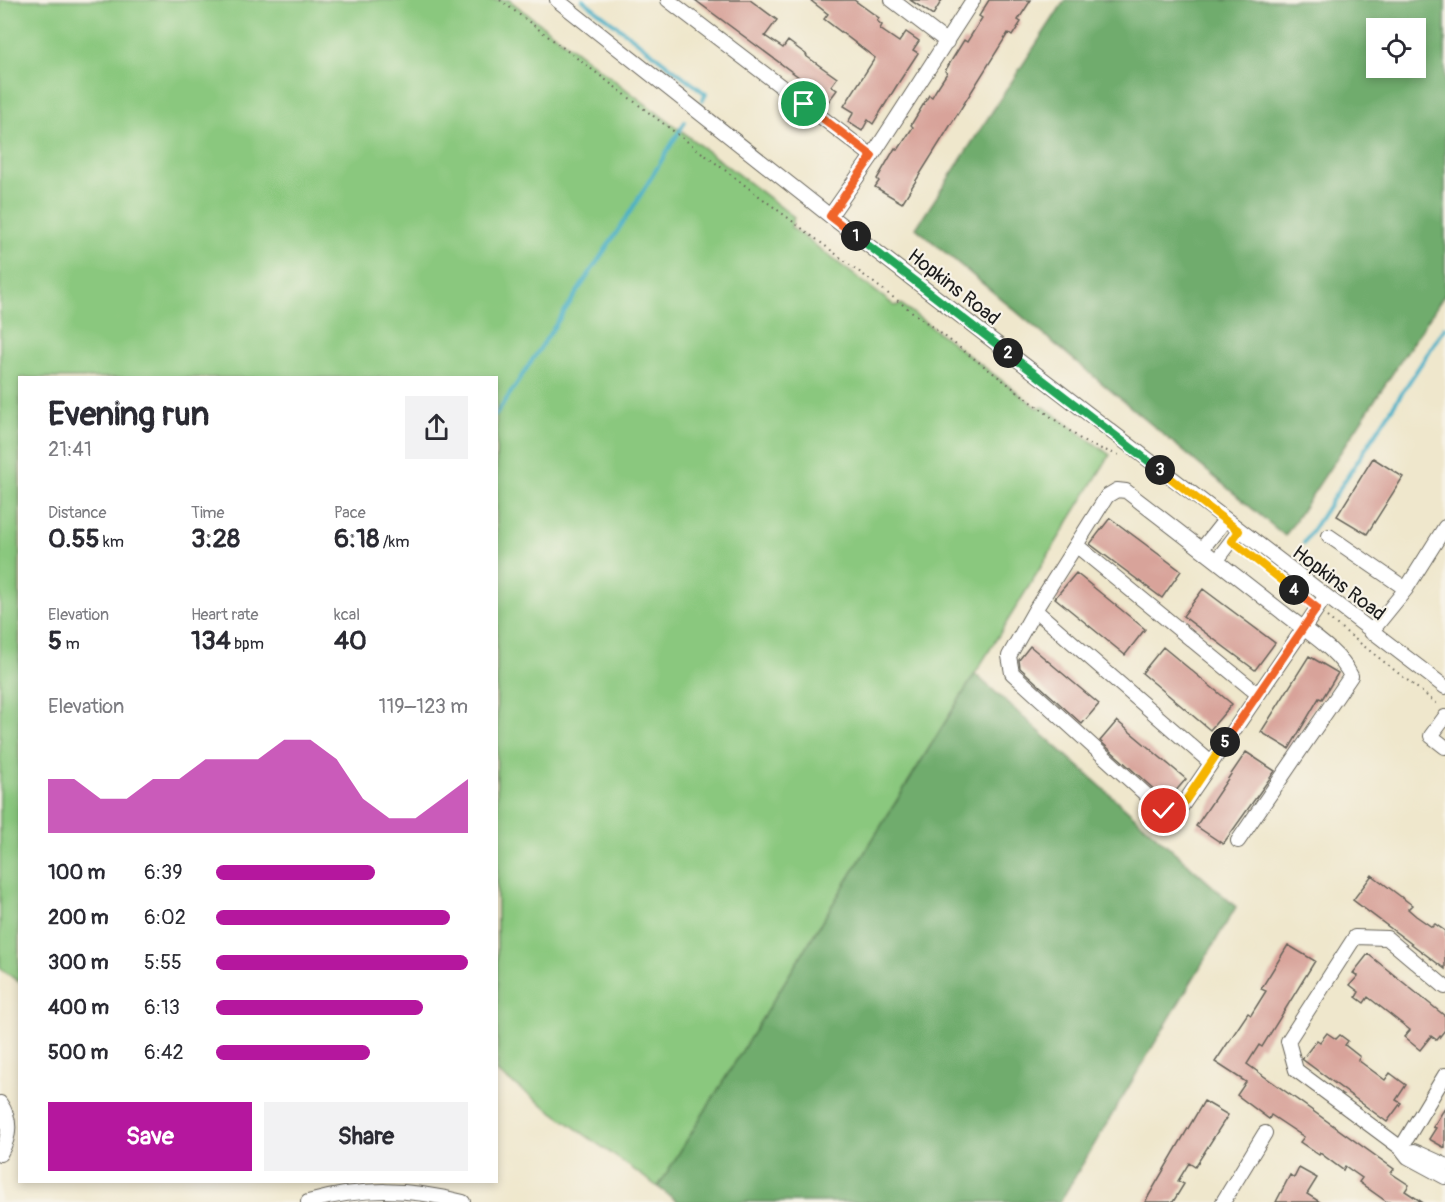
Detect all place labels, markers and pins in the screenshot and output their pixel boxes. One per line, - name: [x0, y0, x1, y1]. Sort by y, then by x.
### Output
- pin: [778, 78, 829, 129]
- pin: 1: [841, 221, 871, 251]
- pin: 2: [993, 338, 1023, 368]
- pin: 3: [1145, 455, 1175, 485]
- pin: 4: [1279, 575, 1309, 605]
- pin: 5: [1210, 727, 1240, 757]
- pin: [1138, 785, 1189, 836]

